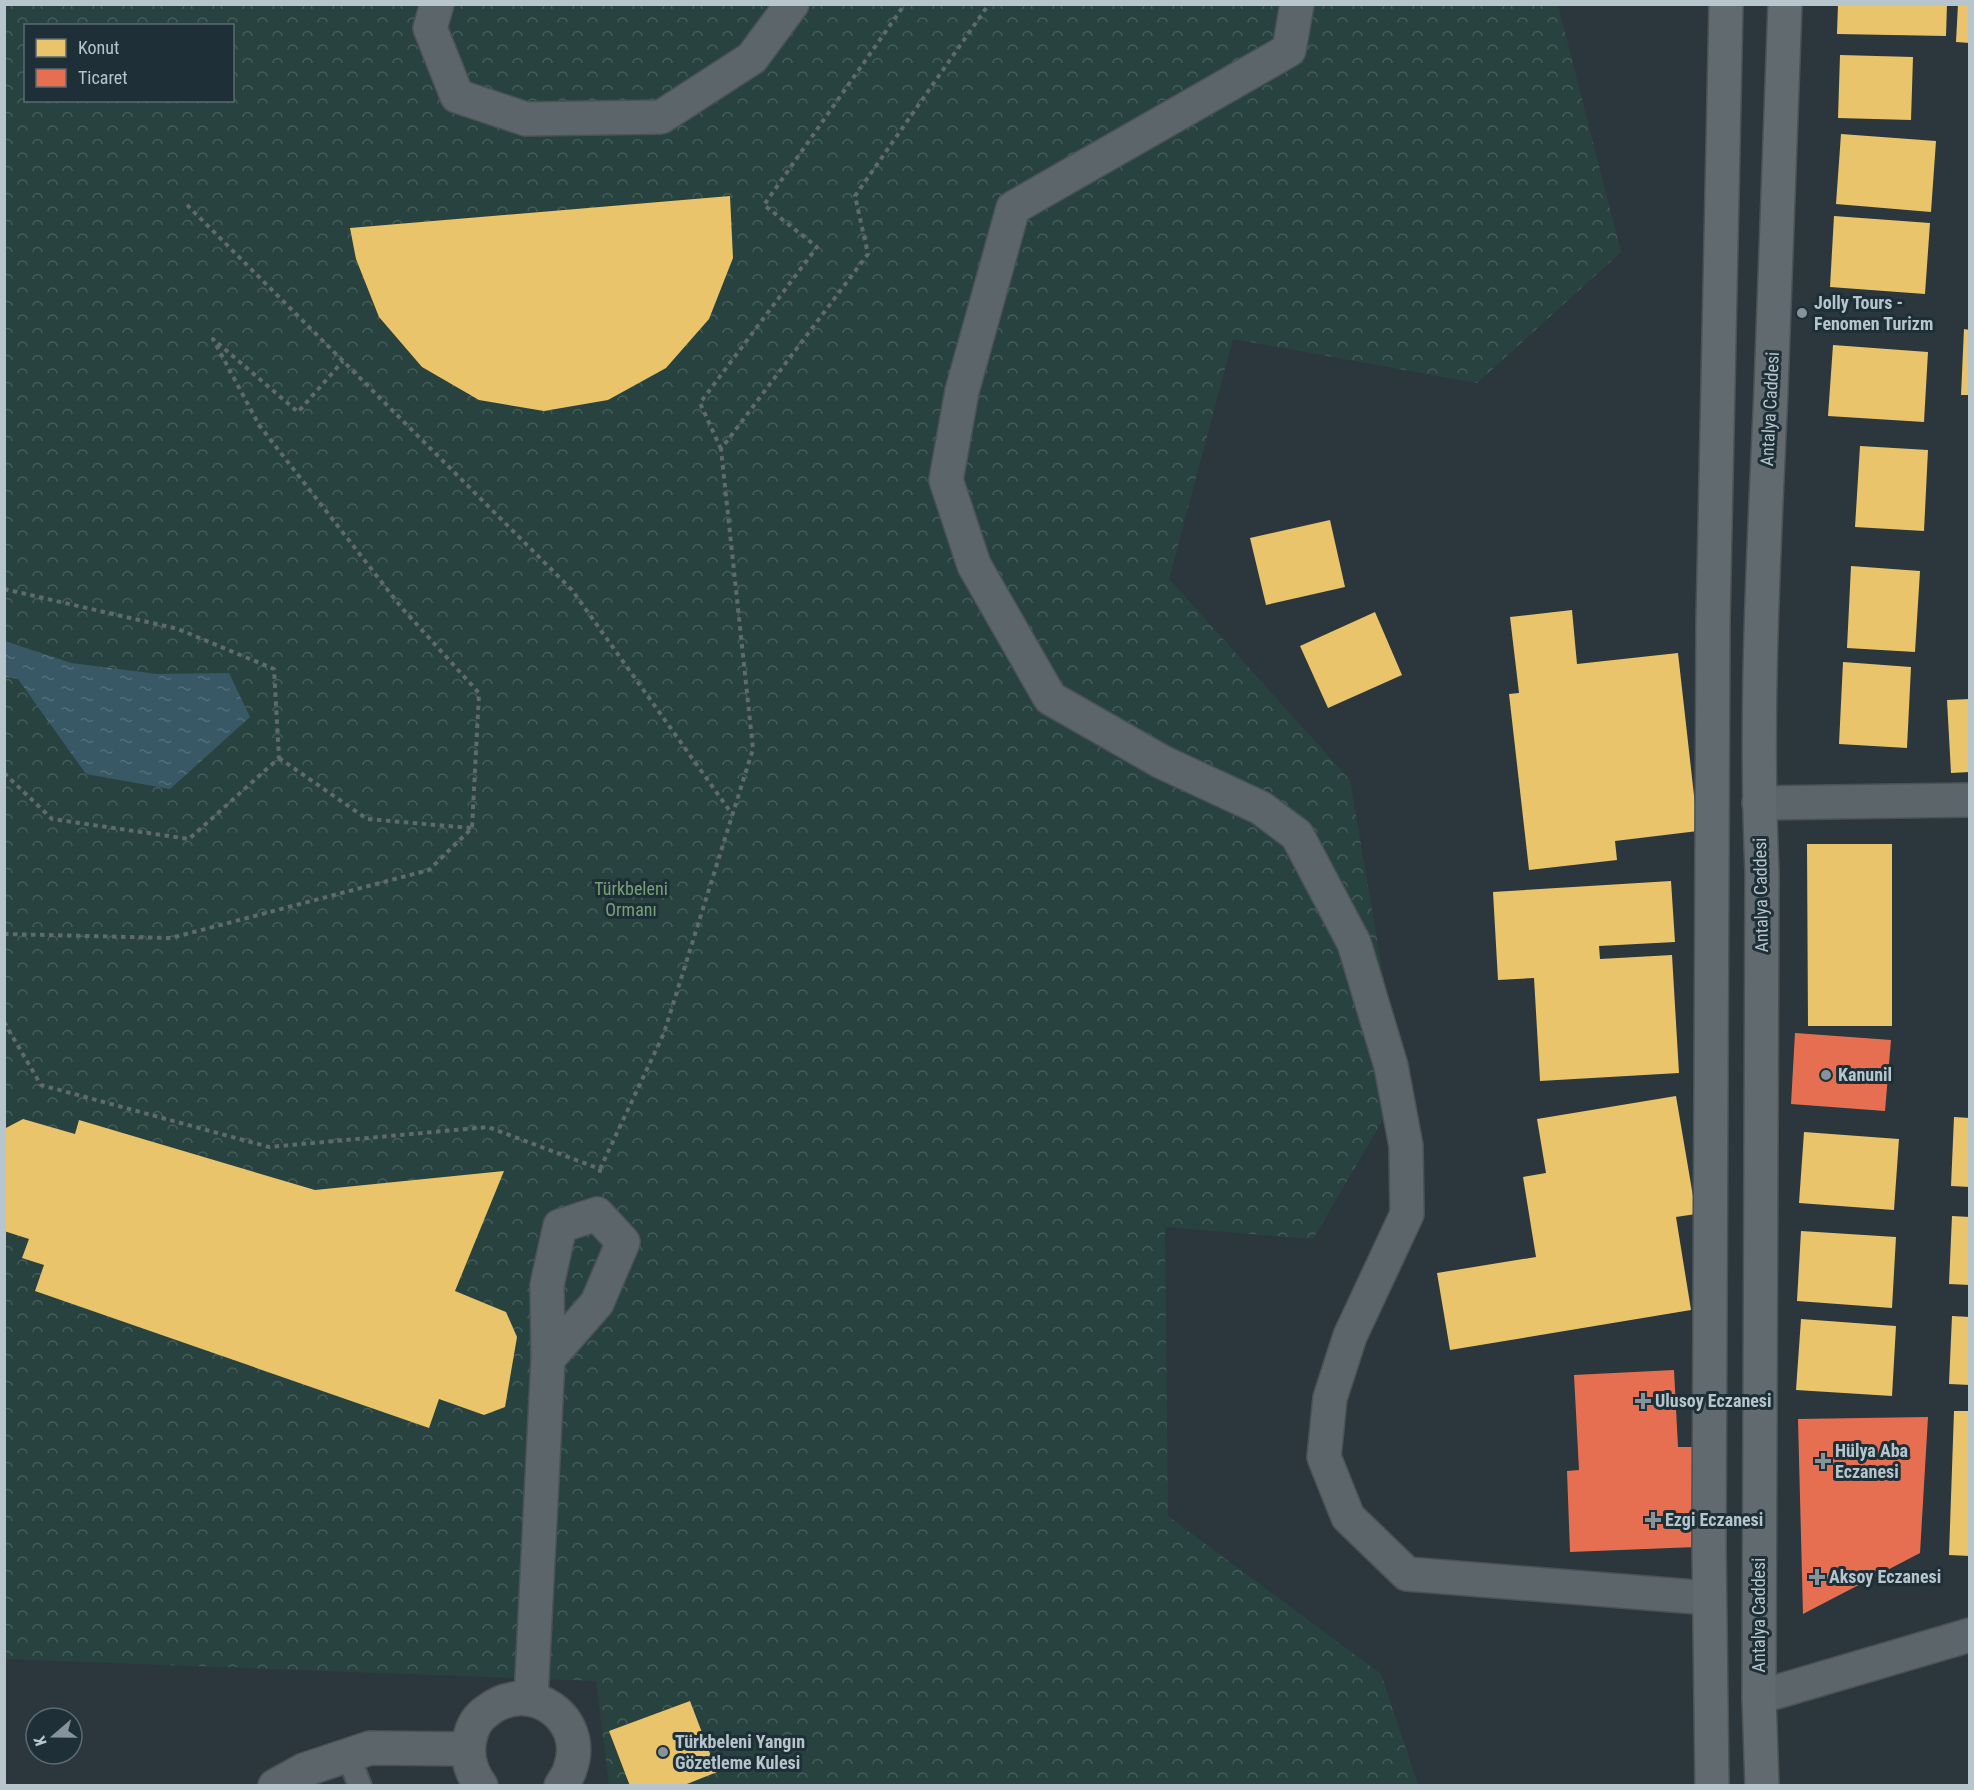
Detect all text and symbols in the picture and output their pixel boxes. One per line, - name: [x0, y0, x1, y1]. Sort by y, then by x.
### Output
- legend: [24, 24, 234, 102]
- text: Konut: [78, 37, 119, 58]
- text: Ticaret: [78, 67, 128, 88]
- place label: Jolly Tours - Fenomen Turizm: [1814, 292, 1933, 334]
- marker: Jolly Tours - Fenomen Turizm: [1795, 306, 1809, 320]
- street label: Antalya Caddesi: [1756, 351, 1783, 467]
- street label: Antalya Caddesi: [1749, 837, 1772, 953]
- park label: Türkbeleni Ormanı: [594, 878, 668, 920]
- place label: Kanunil: [1838, 1064, 1892, 1085]
- marker: Kanunil: [1819, 1068, 1833, 1082]
- place label: Ulusoy Eczanesi: [1655, 1390, 1772, 1411]
- marker: Ulusoy Eczanesi: [1636, 1394, 1650, 1408]
- place label: Hülya Aba Eczanesi: [1835, 1440, 1908, 1482]
- marker: Hülya Aba Eczanesi: [1816, 1454, 1830, 1468]
- place label: Ezgi Eczanesi: [1665, 1509, 1763, 1530]
- marker: Ezgi Eczanesi: [1646, 1513, 1660, 1527]
- street label: Antalya Caddesi: [1748, 1558, 1769, 1672]
- place label: Aksoy Eczanesi: [1829, 1566, 1941, 1587]
- marker: Aksoy Eczanesi: [1810, 1570, 1824, 1584]
- north arrow: [24, 1706, 84, 1766]
- place label: Türkbeleni Yangın Gözetleme Kulesi: [675, 1731, 805, 1773]
- text: K: [30, 1733, 51, 1748]
- marker: Türkbeleni Yangın Gözetleme Kulesi: [656, 1745, 670, 1759]

